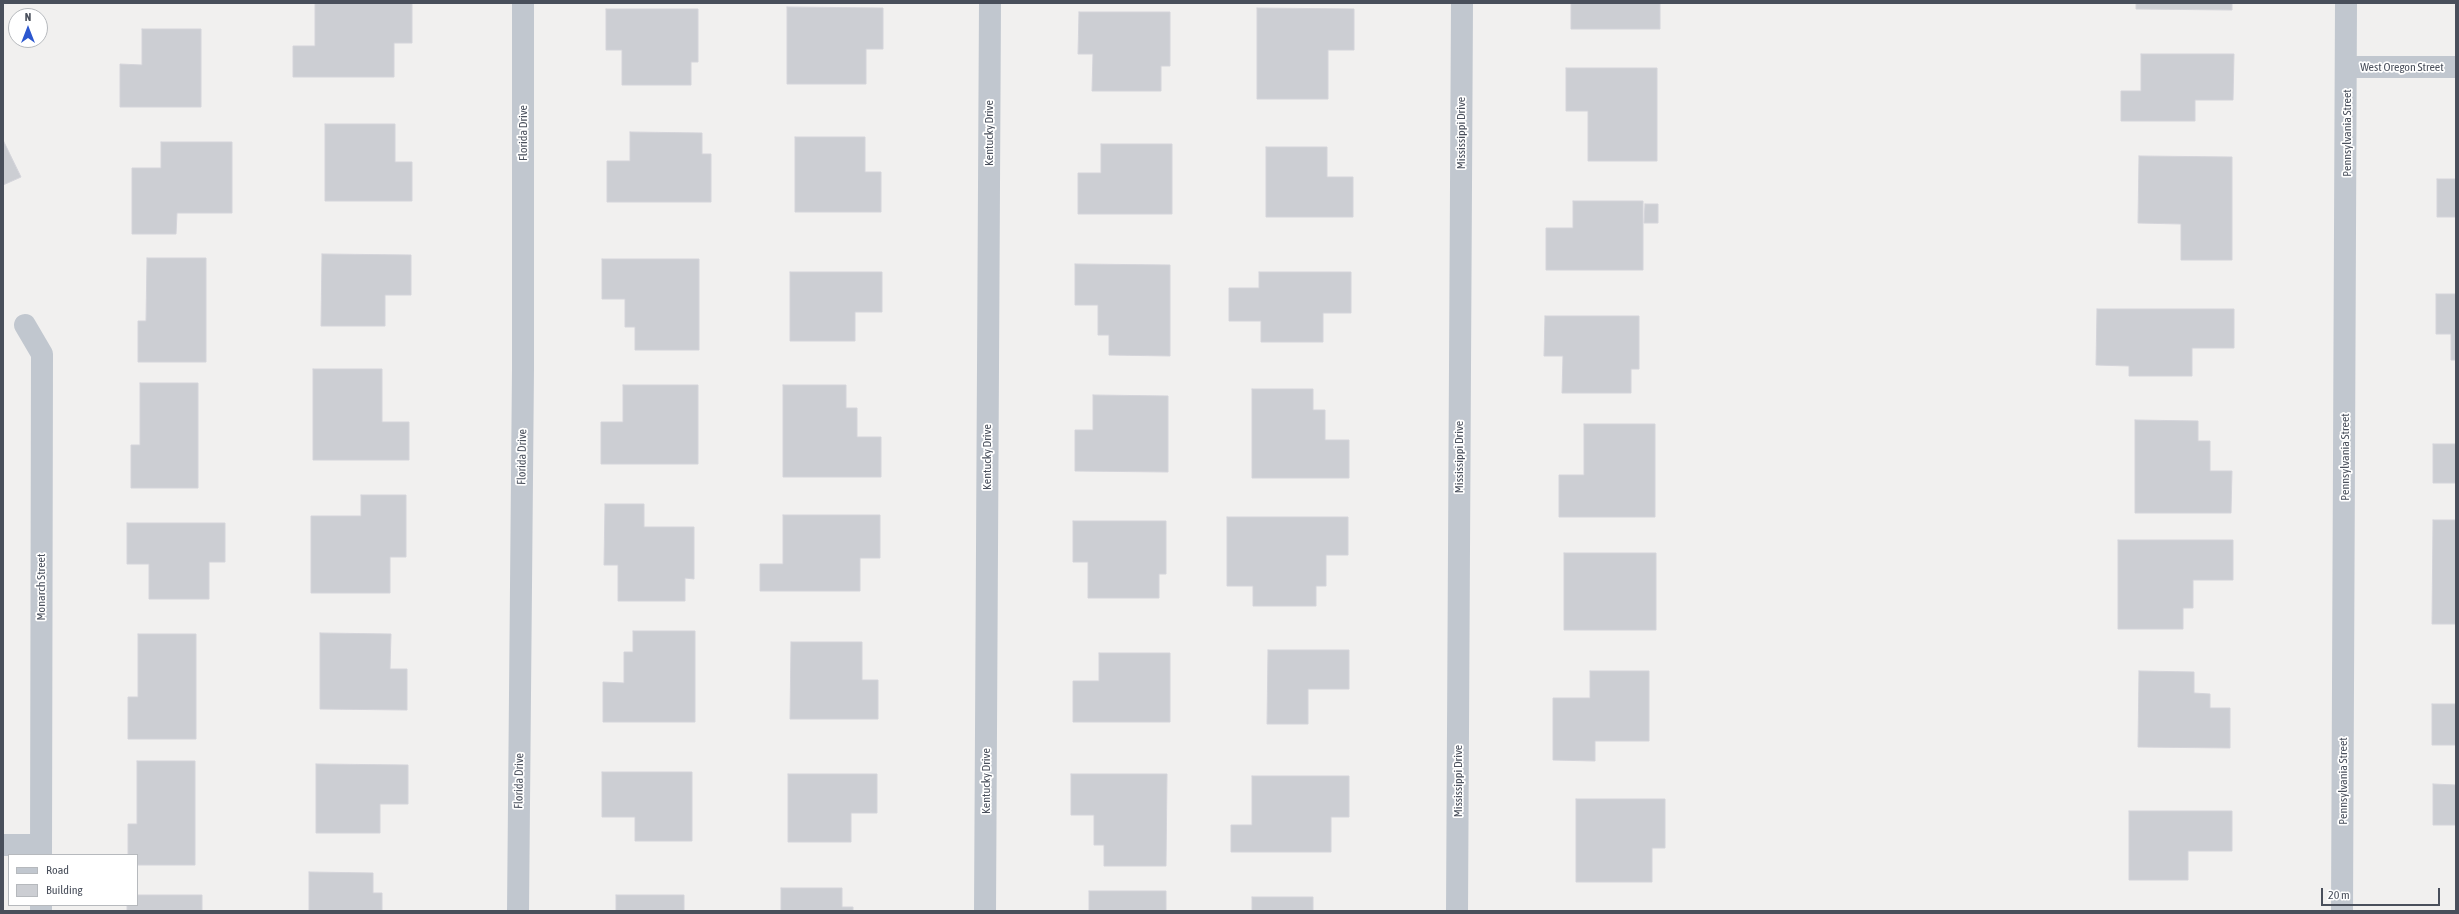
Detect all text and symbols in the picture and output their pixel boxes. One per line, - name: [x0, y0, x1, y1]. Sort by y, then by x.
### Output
- north arrow: [8, 8, 48, 48]
- text: N: [25, 11, 31, 23]
- street label: West Oregon Street: [2360, 60, 2444, 74]
- street label: Pennsylvania Street: [2340, 89, 2354, 177]
- street label: Mississippi Drive: [1454, 97, 1468, 169]
- street label: Kentucky Drive: [982, 100, 996, 166]
- street label: Florida Drive: [516, 105, 530, 161]
- street label: Pennsylvania Street: [2338, 413, 2352, 501]
- street label: Mississippi Drive: [1452, 421, 1466, 493]
- street label: Kentucky Drive: [980, 424, 994, 490]
- street label: Florida Drive: [514, 429, 530, 485]
- street label: Monarch Street: [34, 554, 48, 620]
- street label: Pennsylvania Street: [2336, 737, 2350, 825]
- street label: Mississippi Drive: [1451, 745, 1465, 817]
- street label: Kentucky Drive: [979, 748, 993, 814]
- street label: Florida Drive: [511, 753, 527, 809]
- legend: [8, 854, 138, 906]
- text: Road: [46, 863, 69, 877]
- scale bar: [2323, 880, 2442, 906]
- text: Building: [46, 883, 83, 897]
- text: 20 m: [2328, 888, 2350, 902]

